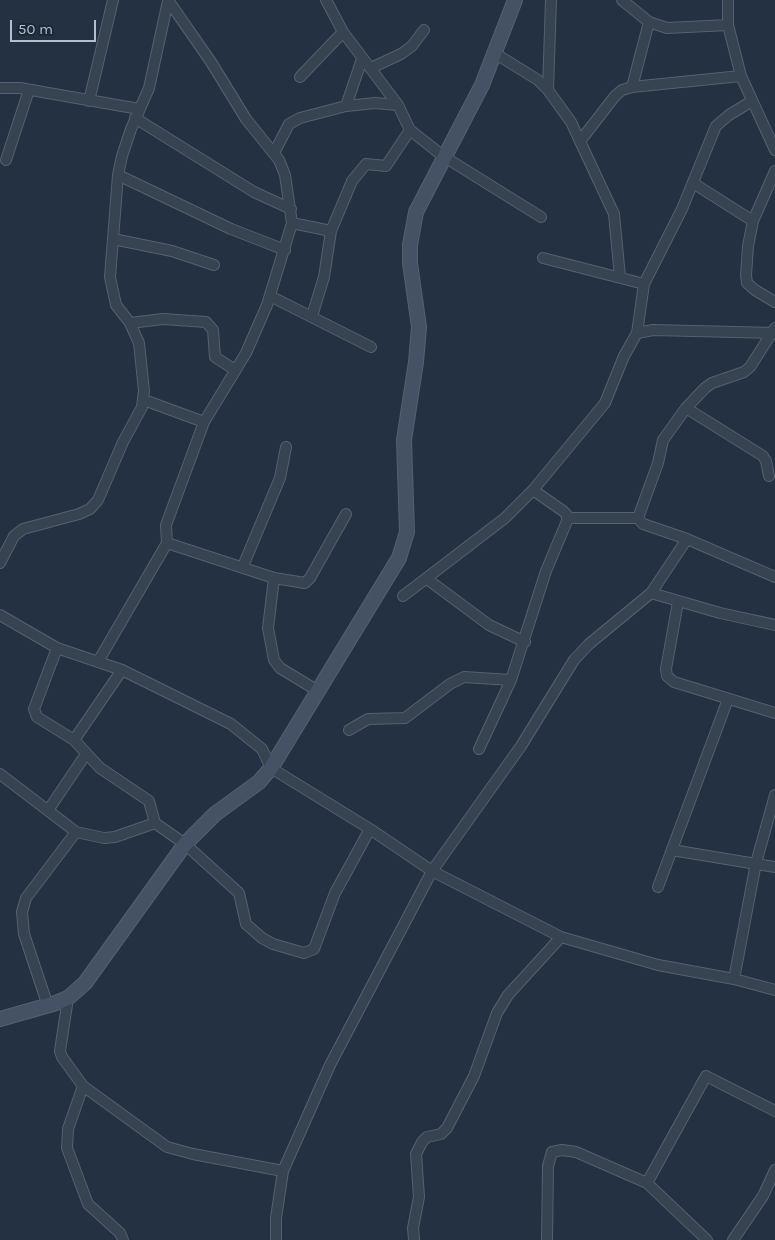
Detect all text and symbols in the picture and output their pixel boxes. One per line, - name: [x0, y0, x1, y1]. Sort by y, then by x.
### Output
- scale bar: [12, 10, 99, 42]
- text: 50 m: [18, 20, 53, 38]

